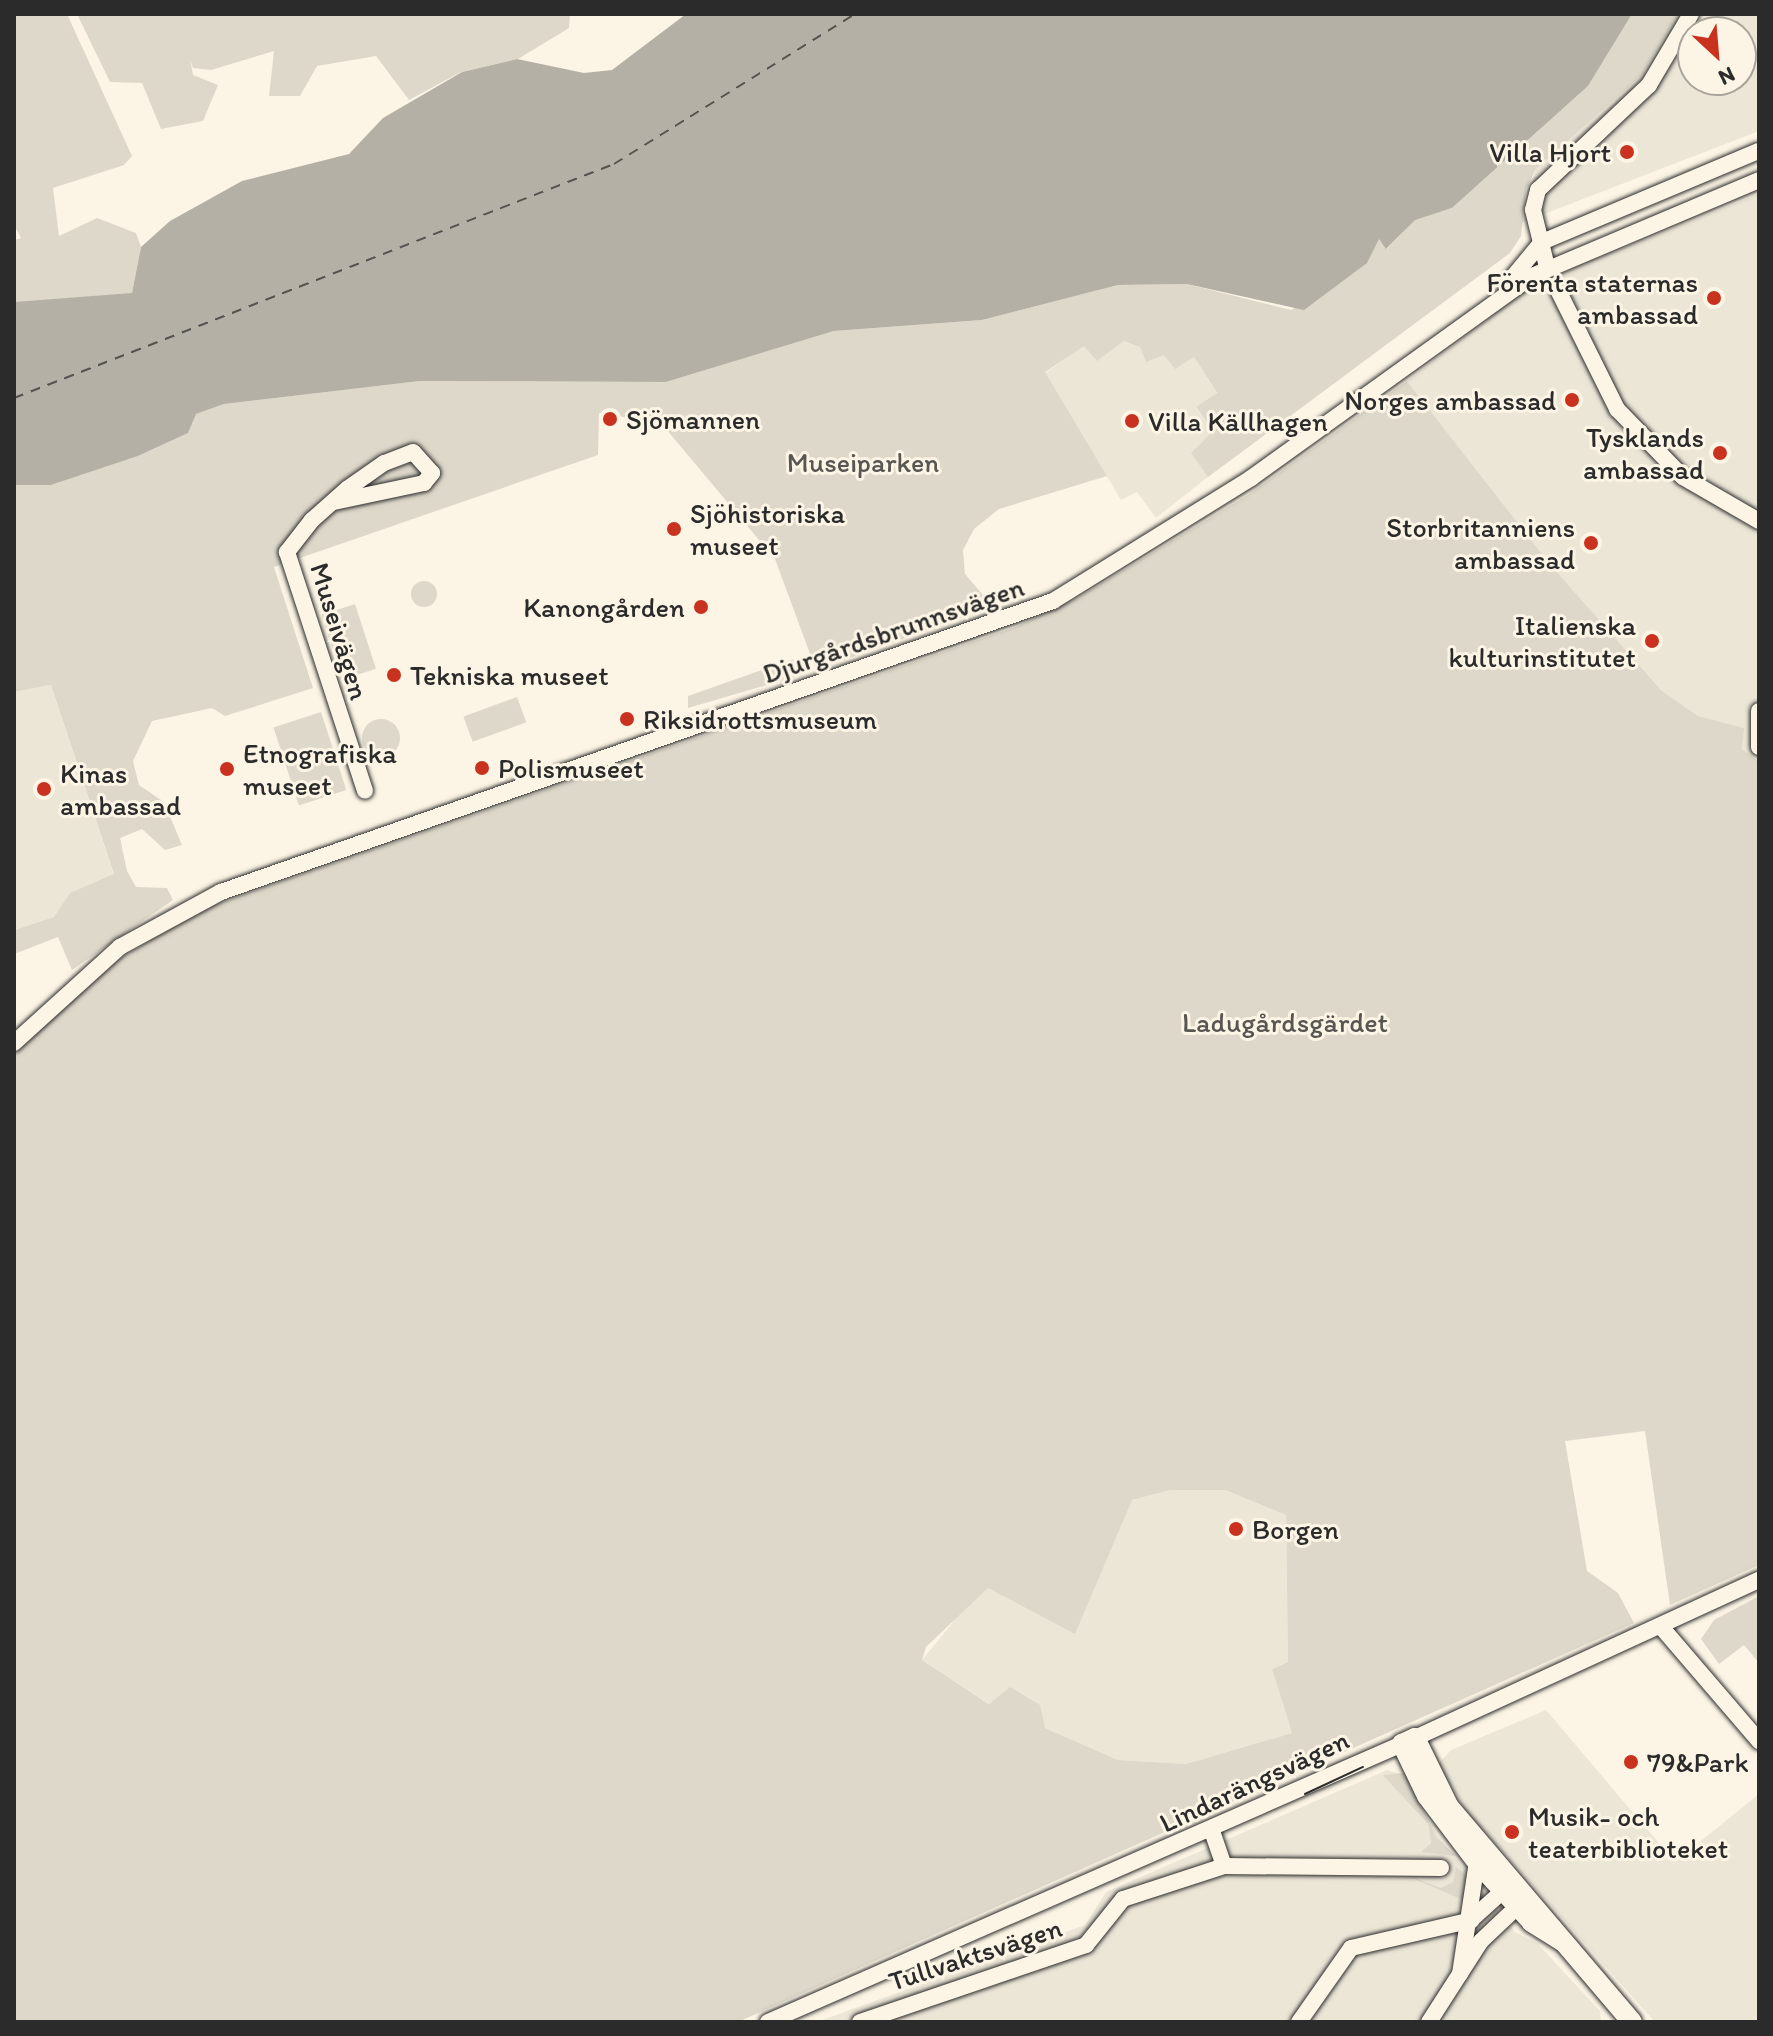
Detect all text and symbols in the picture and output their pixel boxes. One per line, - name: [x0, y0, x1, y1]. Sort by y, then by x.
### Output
- north arrow: [1677, 16, 1757, 96]
- text: N: [1714, 61, 1739, 92]
- place label: Villa Hjort: [1490, 135, 1611, 169]
- marker: Villa Hjort: [1618, 143, 1636, 161]
- place label: Förenta staternas ambassad: [1486, 265, 1698, 331]
- marker: Förenta staternas ambassad: [1705, 289, 1723, 307]
- place label: Norges ambassad: [1344, 383, 1556, 417]
- marker: Norges ambassad: [1563, 391, 1581, 409]
- place label: Sjömannen: [626, 402, 760, 436]
- place label: Villa Källhagen: [1148, 404, 1328, 438]
- marker: Sjömannen: [601, 410, 619, 428]
- marker: Villa Källhagen: [1123, 412, 1141, 430]
- place label: Tysklands ambassad: [1583, 420, 1704, 486]
- marker: Tysklands ambassad: [1711, 444, 1729, 462]
- park label: Museiparken: [787, 445, 939, 479]
- place label: Sjöhistoriska museet: [690, 496, 845, 562]
- place label: Storbritanniens ambassad: [1386, 510, 1575, 576]
- marker: Sjöhistoriska museet: [665, 520, 683, 538]
- marker: Storbritanniens ambassad: [1582, 534, 1600, 552]
- street label: Museivägen: [303, 558, 377, 704]
- street label: Djurgårdsbrunnsvägen: [758, 569, 1028, 691]
- place label: Kanongården: [523, 590, 685, 624]
- marker: Kanongården: [692, 598, 710, 616]
- place label: Italienska kulturinstitutet: [1449, 608, 1636, 674]
- marker: Italienska kulturinstitutet: [1643, 632, 1661, 650]
- place label: Tekniska museet: [410, 658, 610, 692]
- marker: Tekniska museet: [385, 666, 403, 684]
- place label: Riksidrottsmuseum: [643, 702, 877, 736]
- marker: Riksidrottsmuseum: [618, 710, 636, 728]
- place label: Etnografiska museet: [243, 736, 397, 802]
- place label: Polismuseet: [498, 751, 644, 785]
- place label: Kinas ambassad: [60, 756, 181, 822]
- marker: Polismuseet: [473, 759, 491, 777]
- marker: Etnografiska museet: [218, 760, 236, 778]
- marker: Kinas ambassad: [35, 780, 53, 798]
- park label: Ladugårdsgärdet: [1182, 1005, 1388, 1039]
- place label: Borgen: [1252, 1512, 1339, 1546]
- marker: Borgen: [1227, 1520, 1245, 1538]
- street label: Lindarängsvägen: [1154, 1722, 1354, 1840]
- place label: 79&Park: [1647, 1745, 1749, 1779]
- marker: 79&Park: [1622, 1753, 1640, 1771]
- place label: Musik- och teaterbiblioteket: [1528, 1799, 1728, 1865]
- marker: Musik- och teaterbiblioteket: [1503, 1823, 1521, 1841]
- street label: Tullvaktsvägen: [884, 1910, 1066, 1998]

